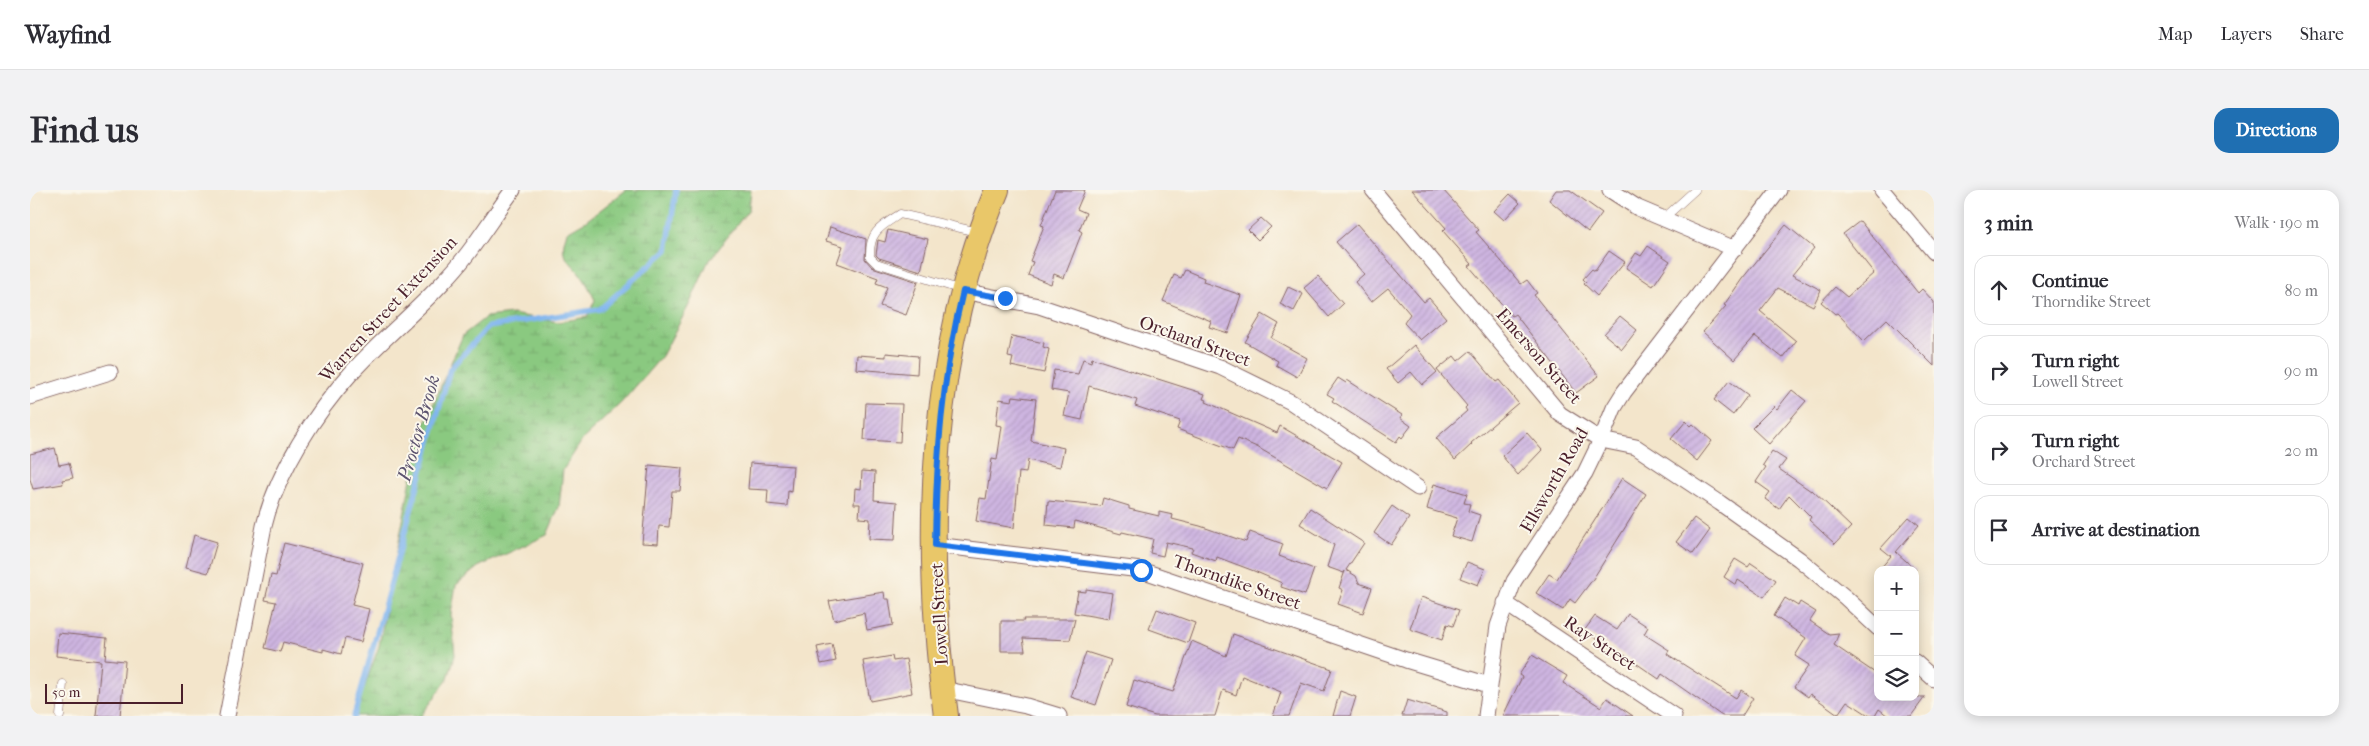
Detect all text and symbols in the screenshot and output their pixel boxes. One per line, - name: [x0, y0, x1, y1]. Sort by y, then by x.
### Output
- text: Wayfind: [25, 21, 111, 49]
- text: Map: [2158, 24, 2192, 45]
- text: Layers: [2220, 24, 2272, 45]
- text: Share: [2300, 24, 2344, 45]
- button: Directions: [2214, 108, 2339, 153]
- text: Find us: [30, 110, 139, 151]
- text: 3 min: [1984, 211, 2033, 235]
- text: Walk · 190 m: [2235, 213, 2319, 232]
- street label: Warren Street Extension: [315, 232, 462, 387]
- text: Continue: [2032, 270, 2108, 292]
- icon: ahead: [1985, 276, 2013, 304]
- text: 80 m: [2284, 281, 2318, 300]
- route end: [994, 287, 1017, 310]
- text: Thorndike Street: [2032, 292, 2151, 311]
- street label: Emerson Street: [1491, 304, 1586, 409]
- street label: Orchard Street: [1136, 312, 1254, 371]
- text: Turn right: [2032, 350, 2119, 372]
- icon: right: [1985, 356, 2013, 384]
- text: 90 m: [2284, 361, 2318, 380]
- water label: Proctor Brook: [393, 372, 445, 485]
- text: Lowell Street: [2032, 372, 2123, 391]
- street label: Ellsworth Road: [1516, 424, 1593, 537]
- text: Turn right: [2032, 430, 2119, 452]
- icon: right: [1985, 436, 2013, 464]
- text: 20 m: [2284, 441, 2318, 460]
- text: Orchard Street: [2032, 452, 2136, 471]
- icon: arrive: [1985, 516, 2013, 544]
- text: Arrive at destination: [2032, 519, 2200, 541]
- street label: Thorndike Street: [1170, 551, 1304, 614]
- route start: [1130, 559, 1153, 582]
- street label: Lowell Street: [926, 561, 953, 666]
- map controls: [1874, 566, 1919, 701]
- button: +: [1874, 566, 1919, 611]
- button: −: [1874, 611, 1919, 656]
- street label: Ray Street: [1560, 612, 1640, 675]
- button: layers: [1874, 656, 1919, 701]
- scale bar: [45, 681, 182, 704]
- text: 50 m: [52, 684, 80, 701]

